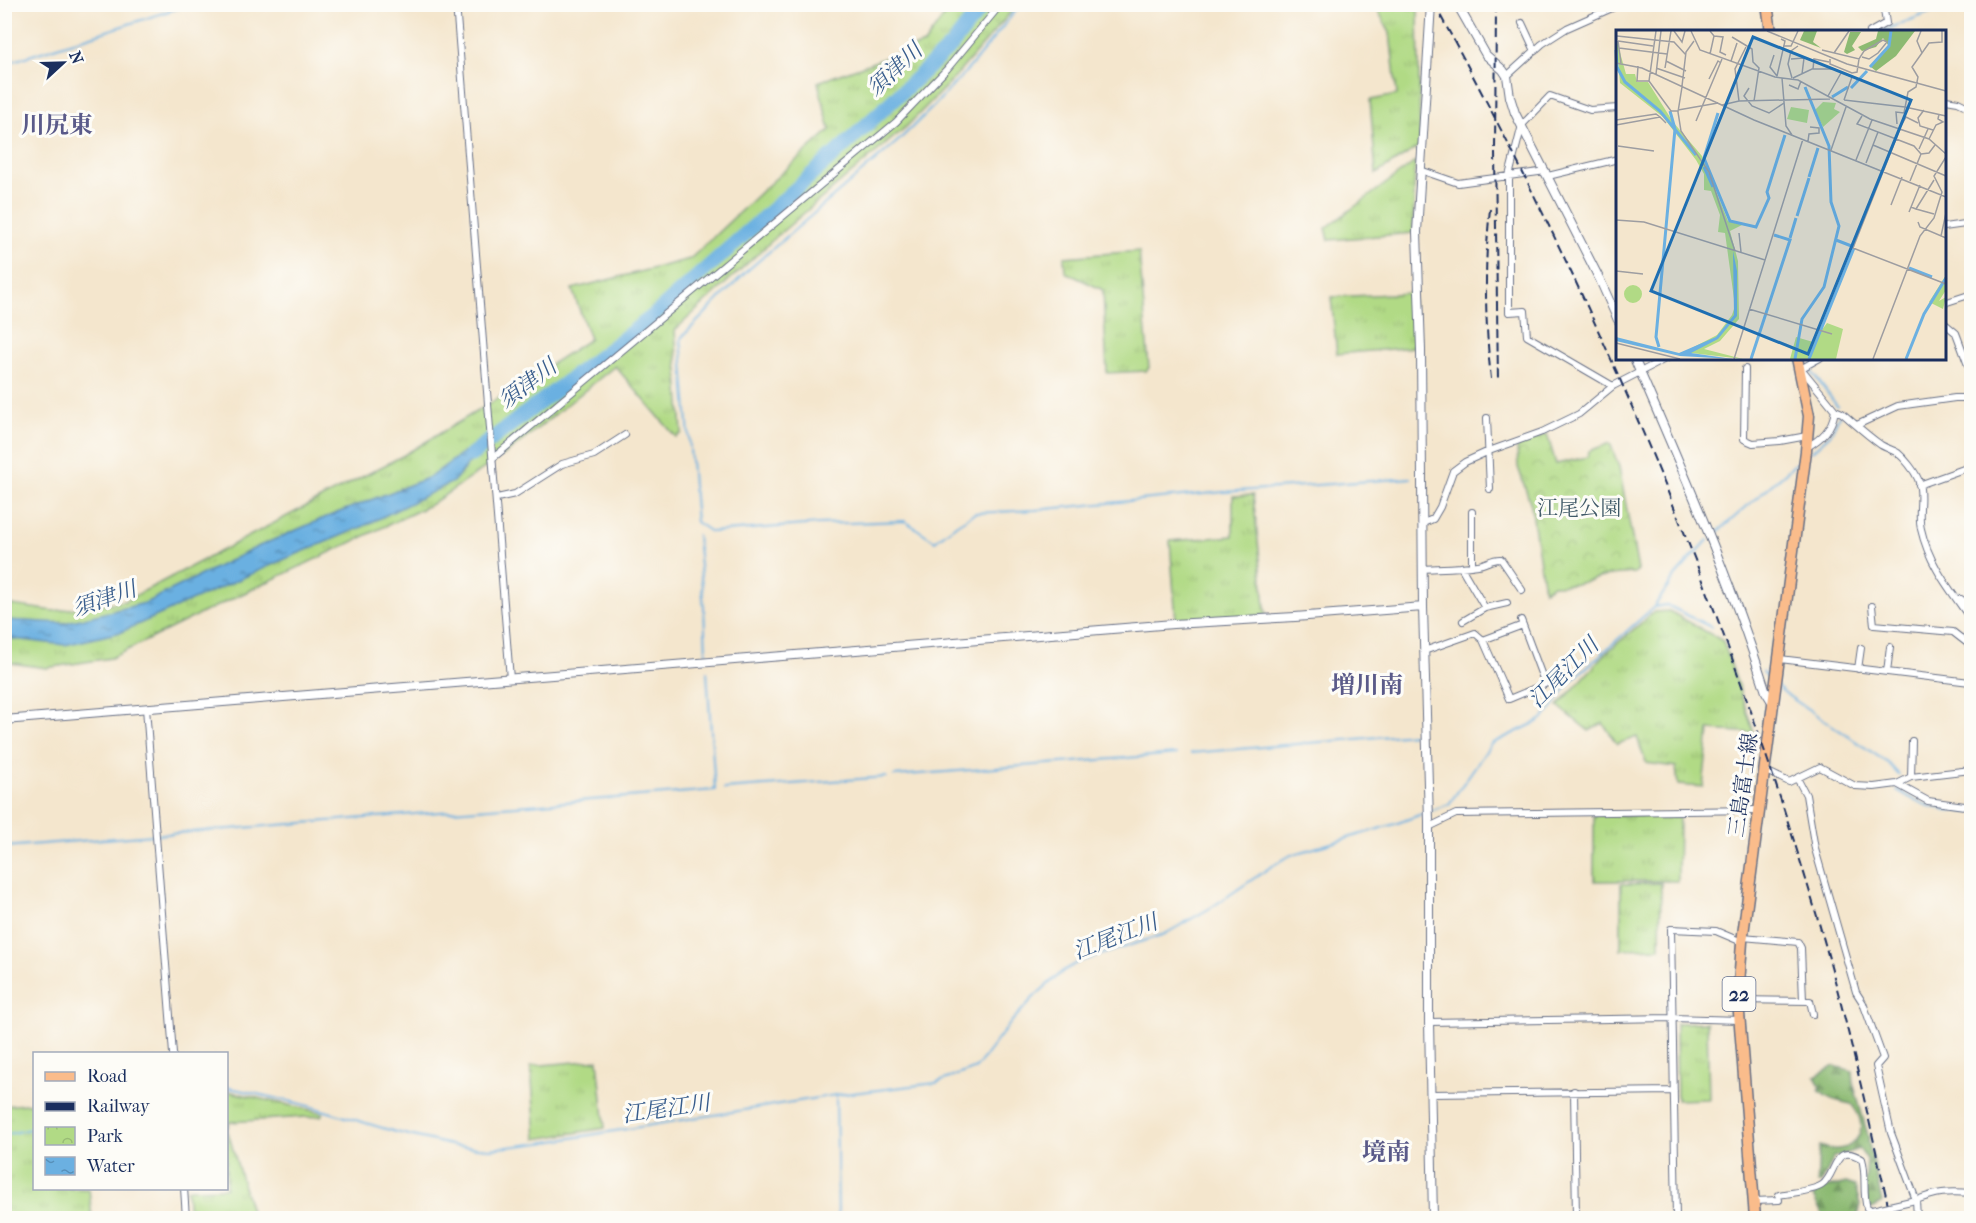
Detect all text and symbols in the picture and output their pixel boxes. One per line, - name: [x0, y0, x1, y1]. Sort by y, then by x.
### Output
- inset map: [1616, 30, 1946, 360]
- north arrow: [33, 33, 93, 93]
- water label: 須津川: [862, 36, 929, 102]
- text: N: [65, 48, 88, 68]
- district label: 川尻東: [21, 111, 93, 139]
- water label: 須津川: [493, 352, 563, 414]
- park label: 江尾公園: [1537, 496, 1621, 520]
- water label: 須津川: [69, 575, 142, 622]
- water label: 江尾江川: [1523, 631, 1605, 713]
- district label: 増川南: [1331, 671, 1403, 699]
- street label: 三島富士線: [1724, 731, 1762, 839]
- water label: 江尾江川: [1070, 908, 1163, 965]
- road number: 22: [1722, 977, 1756, 1011]
- legend: [33, 1052, 228, 1190]
- text: Road: [87, 1066, 127, 1087]
- water label: 江尾江川: [621, 1090, 713, 1128]
- text: Railway: [87, 1096, 151, 1117]
- text: Park: [87, 1126, 124, 1147]
- district label: 境南: [1362, 1138, 1410, 1166]
- text: Water: [86, 1156, 135, 1177]

